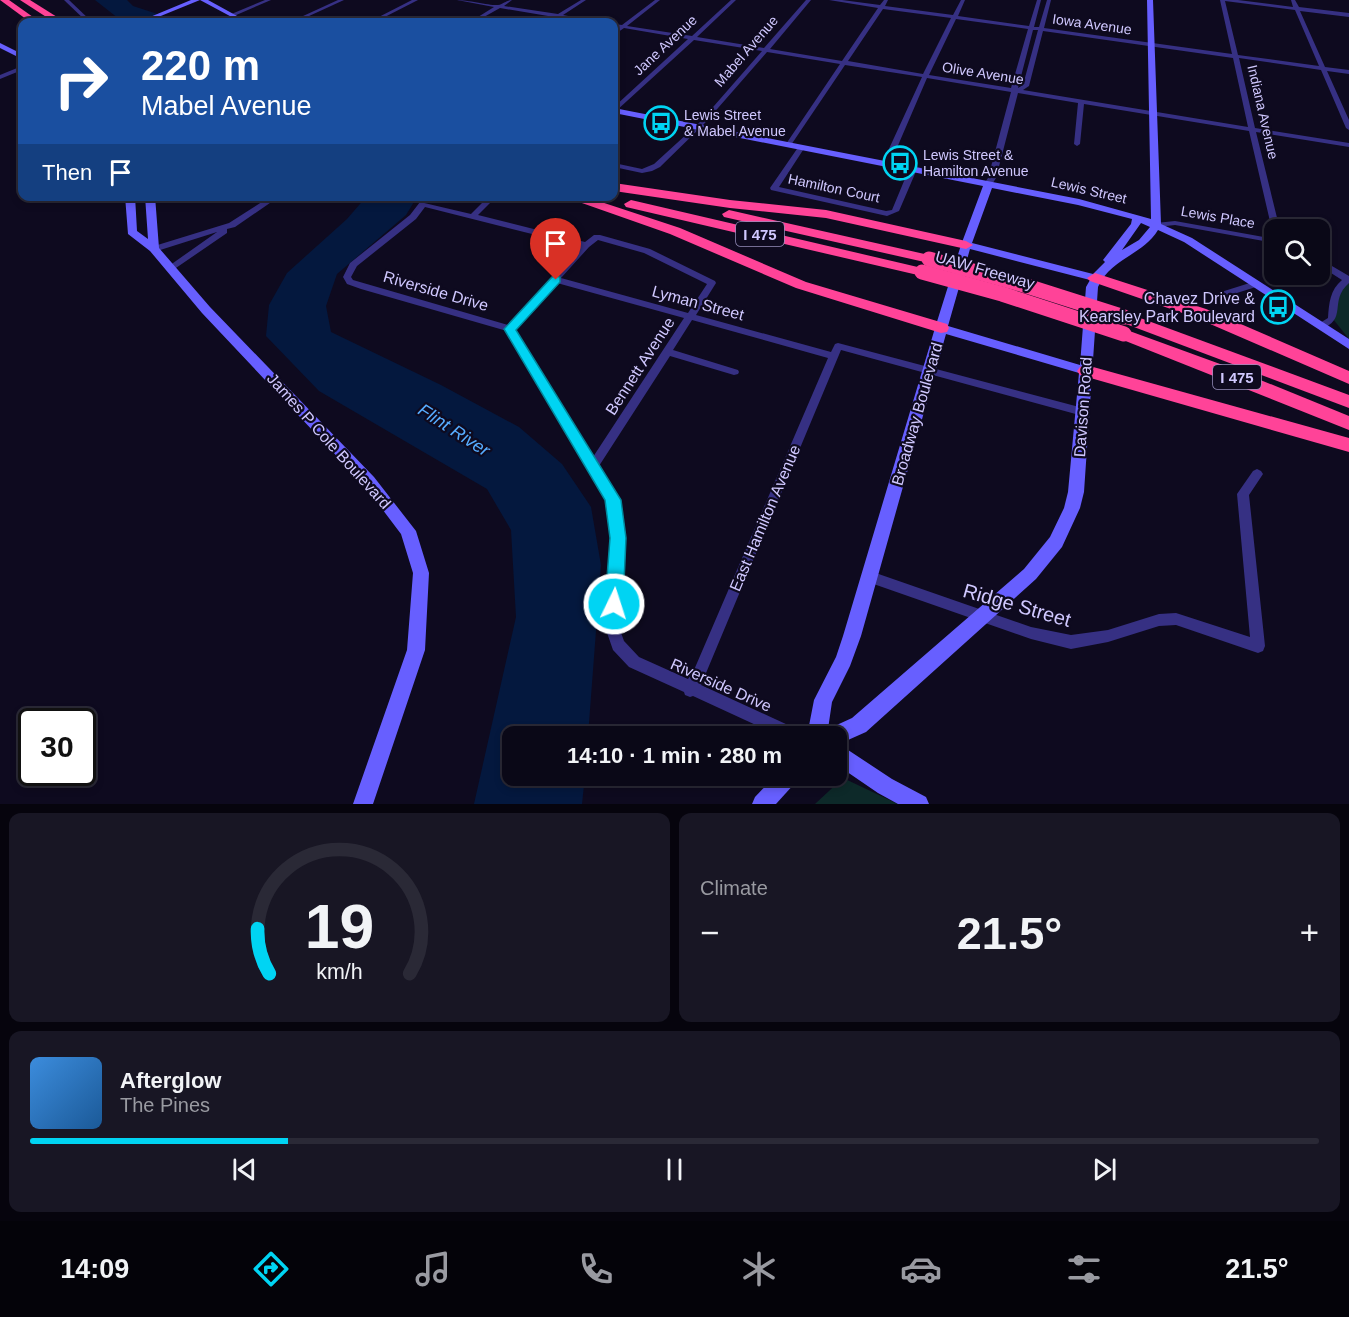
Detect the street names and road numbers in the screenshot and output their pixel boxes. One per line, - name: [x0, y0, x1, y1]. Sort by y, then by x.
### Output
- street label: Jane Avenue: [630, 11, 700, 78]
- street label: Iowa Avenue: [1051, 11, 1133, 38]
- street label: Mabel Avenue: [711, 12, 781, 90]
- street label: Olive Avenue: [941, 59, 1025, 87]
- street label: Indiana Avenue: [1244, 63, 1282, 161]
- street label: Hamilton Court: [787, 170, 881, 206]
- street label: Lewis Street: [1050, 174, 1128, 206]
- street label: Lewis Place: [1180, 203, 1256, 231]
- road number: I 475: [736, 222, 784, 246]
- street label: UAW Freeway: [933, 248, 1037, 292]
- street label: Riverside Drive: [382, 268, 491, 314]
- street label: Lyman Street: [650, 283, 746, 324]
- street label: Bennett Avenue: [602, 314, 678, 418]
- street label: Broadway Boulevard: [888, 341, 946, 487]
- street label: Davison Road: [1071, 356, 1095, 458]
- road number: I 475: [1213, 365, 1261, 389]
- street label: James P Cole Boulevard: [264, 370, 394, 512]
- street label: East Hamilton Avenue: [726, 442, 804, 594]
- street label: Ridge Street: [961, 579, 1074, 631]
- street label: Riverside Drive: [668, 655, 774, 715]

